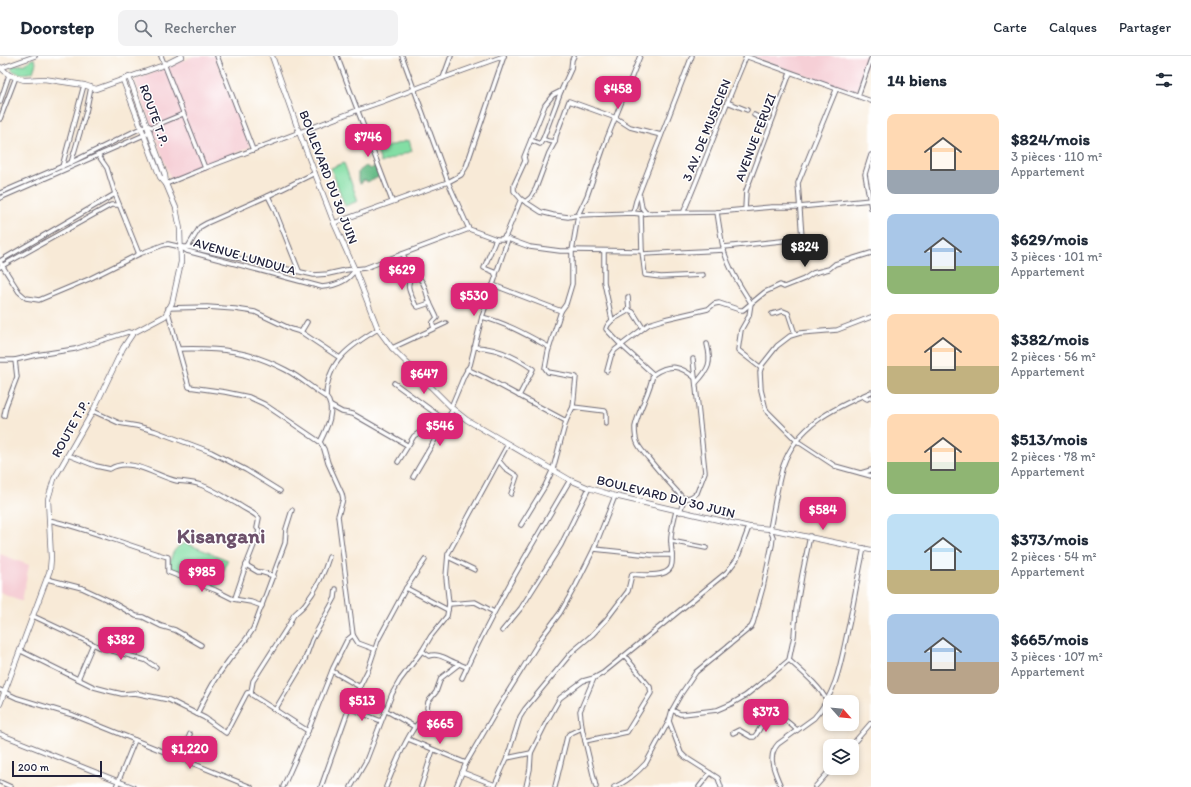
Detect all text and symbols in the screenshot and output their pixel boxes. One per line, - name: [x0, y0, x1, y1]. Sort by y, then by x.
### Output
- search box: [118, 10, 398, 46]
- text: Doorstep: [20, 16, 94, 39]
- icon: search: [132, 17, 154, 39]
- text: Rechercher: [164, 19, 236, 37]
- text: Carte: [993, 19, 1027, 36]
- text: Calques: [1049, 19, 1097, 36]
- text: Partager: [1119, 19, 1171, 36]
- icon: filters: [1153, 69, 1175, 91]
- text: 14 biens: [887, 70, 947, 90]
- pin: $458: [594, 76, 642, 110]
- street label: 3 AV. DE MUSICIEN: [679, 77, 734, 183]
- text: $458: [604, 81, 632, 96]
- street label: ROUTE T.P.: [136, 82, 173, 148]
- street label: AVENUE FERUZI: [732, 91, 779, 183]
- street label: BOULEVARD DU 30 JUIN: [296, 108, 361, 246]
- pin: $746: [344, 124, 392, 158]
- text: $746: [354, 129, 382, 144]
- text: $824/mois: [1011, 129, 1090, 149]
- icon: home: [919, 130, 967, 178]
- text: 3 pièces · 110 m²: [1011, 149, 1102, 164]
- text: Appartement: [1011, 164, 1085, 179]
- text: $629/mois: [1011, 229, 1088, 249]
- icon: home: [919, 230, 967, 278]
- pin: $824: [781, 234, 829, 268]
- street label: AVENUE LUNDULA: [192, 235, 299, 278]
- text: $824: [791, 239, 819, 254]
- text: 3 pièces · 101 m²: [1011, 249, 1102, 264]
- pin: $629: [378, 257, 426, 291]
- text: $629: [388, 262, 416, 277]
- text: Appartement: [1011, 264, 1085, 279]
- pin: $530: [450, 283, 498, 317]
- text: $530: [460, 288, 488, 303]
- text: $382/mois: [1011, 329, 1089, 349]
- icon: home: [919, 330, 967, 378]
- text: 2 pièces · 56 m²: [1011, 349, 1096, 364]
- pin: $647: [400, 361, 448, 395]
- text: Appartement: [1011, 364, 1085, 379]
- text: $647: [410, 366, 438, 381]
- street label: ROUTE T.P.: [48, 396, 93, 460]
- pin: $546: [416, 413, 464, 447]
- text: $546: [426, 418, 454, 433]
- text: $513/mois: [1011, 429, 1088, 449]
- icon: home: [919, 430, 967, 478]
- text: 2 pièces · 78 m²: [1011, 449, 1096, 464]
- text: Appartement: [1011, 464, 1085, 479]
- street label: BOULEVARD DU 30 JUIN: [595, 472, 737, 521]
- pin: $584: [799, 497, 847, 531]
- text: $584: [809, 502, 837, 517]
- district label: Kisangani: [177, 523, 265, 549]
- text: $373/mois: [1011, 529, 1089, 549]
- icon: home: [919, 530, 967, 578]
- text: 2 pièces · 54 m²: [1011, 549, 1097, 564]
- pin: $985: [178, 559, 226, 593]
- text: $985: [188, 564, 216, 579]
- text: Appartement: [1011, 564, 1085, 579]
- pin: $382: [97, 627, 145, 661]
- text: $665/mois: [1011, 629, 1089, 649]
- icon: home: [919, 630, 967, 678]
- text: $382: [107, 632, 135, 647]
- text: 3 pièces · 107 m²: [1011, 649, 1103, 664]
- text: Appartement: [1011, 664, 1085, 679]
- pin: $513: [338, 688, 386, 722]
- text: $513: [349, 693, 375, 708]
- north arrow: [823, 695, 859, 731]
- map controls: [823, 695, 859, 775]
- pin: $373: [742, 699, 790, 733]
- text: $373: [752, 704, 780, 719]
- pin: $665: [416, 711, 464, 745]
- text: $665: [426, 716, 454, 731]
- pin: $1,220: [157, 736, 223, 770]
- button: layers: [823, 739, 859, 775]
- text: $1,220: [171, 741, 209, 756]
- scale bar: [12, 759, 102, 778]
- text: 200 m: [18, 761, 49, 774]

